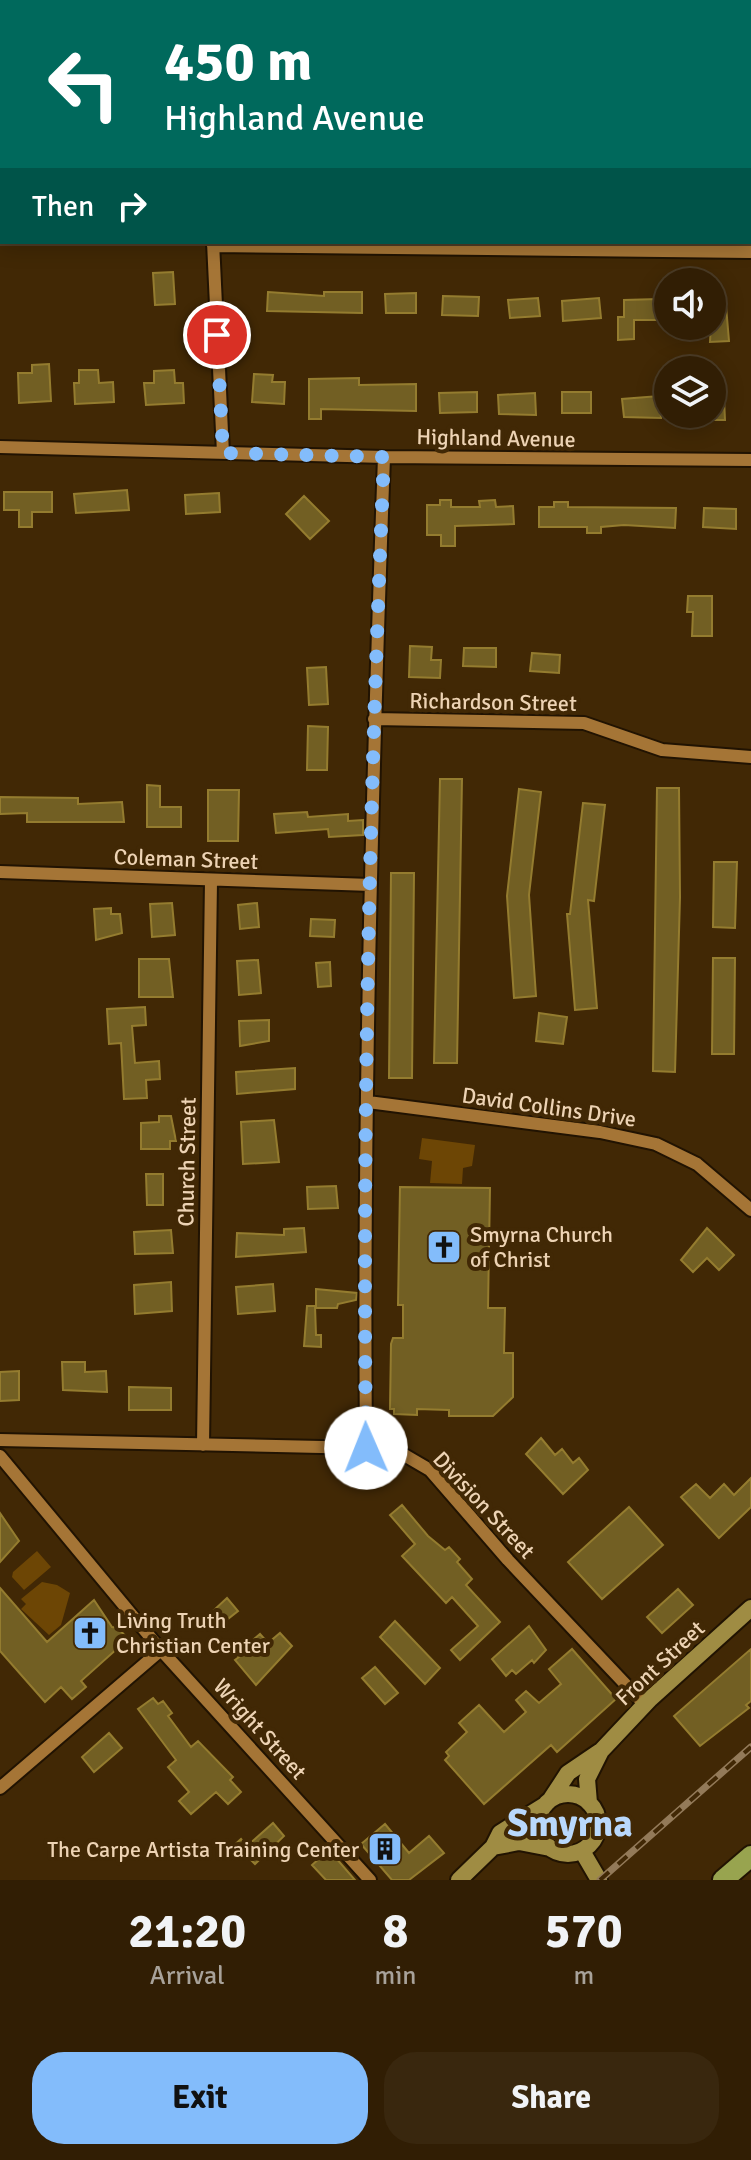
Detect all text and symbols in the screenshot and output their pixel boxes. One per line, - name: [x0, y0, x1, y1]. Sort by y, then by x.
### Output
- text: 450 m: [164, 27, 312, 96]
- icon: left: [32, 32, 136, 136]
- text: Highland Avenue: [164, 96, 425, 141]
- icon: right: [110, 184, 154, 228]
- text: Then: [32, 188, 94, 225]
- map controls: [654, 268, 726, 428]
- button: sound: [654, 268, 726, 340]
- pin: [183, 301, 251, 369]
- icon: arrive: [195, 313, 239, 357]
- button: layers: [654, 356, 726, 428]
- street label: Highland Avenue: [416, 423, 576, 453]
- street label: Richardson Street: [409, 687, 577, 717]
- street label: Coleman Street: [113, 843, 259, 875]
- street label: David Collins Drive: [460, 1081, 638, 1133]
- street label: Church Street: [172, 1097, 202, 1227]
- place label: Smyrna Church of Christ: [470, 1221, 613, 1273]
- church icon: Smyrna Church of Christ: [425, 1228, 463, 1266]
- position arrow: [324, 1406, 408, 1490]
- street label: Division Street: [427, 1446, 541, 1564]
- place label: Living Truth Christian Center: [116, 1607, 270, 1659]
- church icon: Living Truth Christian Center: [71, 1614, 109, 1652]
- street label: Front Street: [610, 1615, 710, 1711]
- street label: Wright Street: [208, 1673, 312, 1785]
- district label: Smyrna: [507, 1800, 633, 1847]
- building icon: The Carpe Artista Training Center: [366, 1830, 404, 1868]
- place label: The Carpe Artista Training Center: [47, 1836, 359, 1863]
- text: 21:20: [128, 1902, 246, 1961]
- text: 8: [383, 1902, 408, 1961]
- text: 570: [545, 1902, 623, 1961]
- text: Arrival: [150, 1960, 225, 1992]
- text: min: [375, 1960, 417, 1992]
- text: m: [573, 1960, 594, 1992]
- button: Exit: [32, 2052, 368, 2144]
- button: Share: [384, 2052, 719, 2144]

